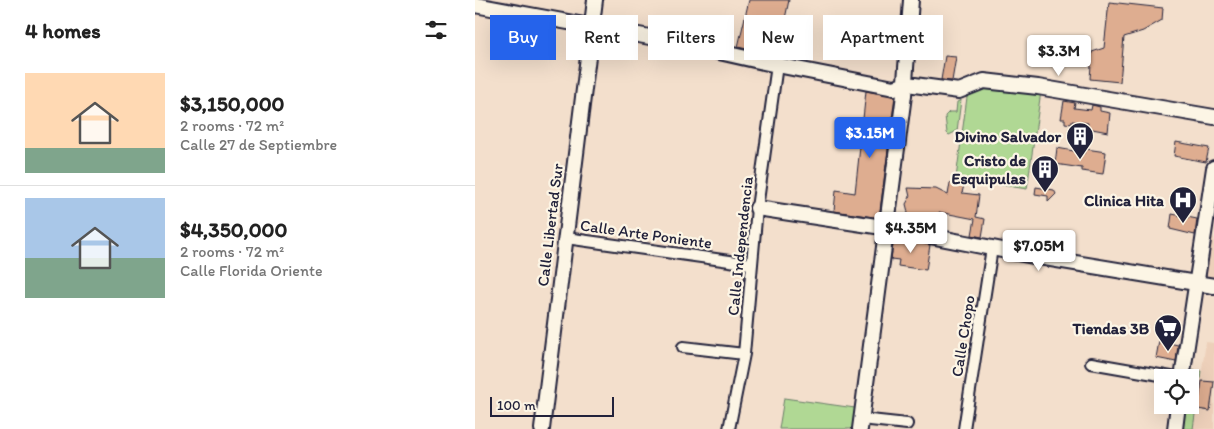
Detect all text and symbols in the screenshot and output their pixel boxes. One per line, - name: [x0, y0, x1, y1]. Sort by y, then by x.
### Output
- chip: Buy: [490, 15, 556, 60]
- chip: Rent: [566, 15, 638, 60]
- chip: Filters: [648, 15, 734, 60]
- chip: New: [744, 15, 813, 60]
- chip: Apartment: [823, 15, 943, 60]
- icon: filters: [422, 16, 450, 44]
- text: 4 homes: [25, 18, 101, 43]
- pin: $3.3M: [1024, 34, 1094, 77]
- text: $3.3M: [1038, 41, 1080, 60]
- text: $3,150,000: [180, 91, 285, 116]
- icon: home: [65, 93, 125, 153]
- text: 2 rooms · 72 m²: [180, 116, 284, 135]
- pin: $3.15M: [829, 116, 911, 159]
- building icon: Divino Salvador: [1065, 121, 1095, 160]
- text: $3.15M: [845, 123, 895, 142]
- place label: Divino Salvador: [954, 127, 1062, 146]
- text: Calle 27 de Septiembre: [180, 135, 337, 154]
- place label: Cristo de Esquipulas: [952, 151, 1026, 189]
- building icon: Cristo de Esquipulas: [1030, 154, 1060, 193]
- street label: Calle Libertad Sur: [533, 162, 567, 288]
- street label: Calle Independencia: [723, 175, 757, 317]
- hospital icon: Clinica Hita: [1168, 185, 1198, 224]
- place label: Clinica Hita: [1084, 191, 1164, 210]
- pin: $4.35M: [870, 212, 952, 254]
- street label: Calle Arte Poniente: [579, 215, 713, 253]
- text: $4,350,000: [180, 217, 287, 242]
- icon: home: [65, 218, 125, 278]
- text: $4.35M: [885, 218, 937, 237]
- pin: $7.05M: [998, 230, 1080, 272]
- text: $7.05M: [1014, 236, 1064, 255]
- text: 2 rooms · 72 m²: [180, 242, 284, 261]
- text: Calle Florida Oriente: [180, 261, 323, 280]
- street label: Calle Chopo: [947, 294, 979, 378]
- supermarket icon: Tiendas 3B: [1153, 313, 1183, 352]
- place label: Tiendas 3B: [1072, 319, 1150, 338]
- map controls: [1154, 369, 1199, 414]
- button: locate: [1154, 369, 1199, 414]
- scale bar: [490, 394, 614, 417]
- text: 100 m: [497, 397, 536, 414]

